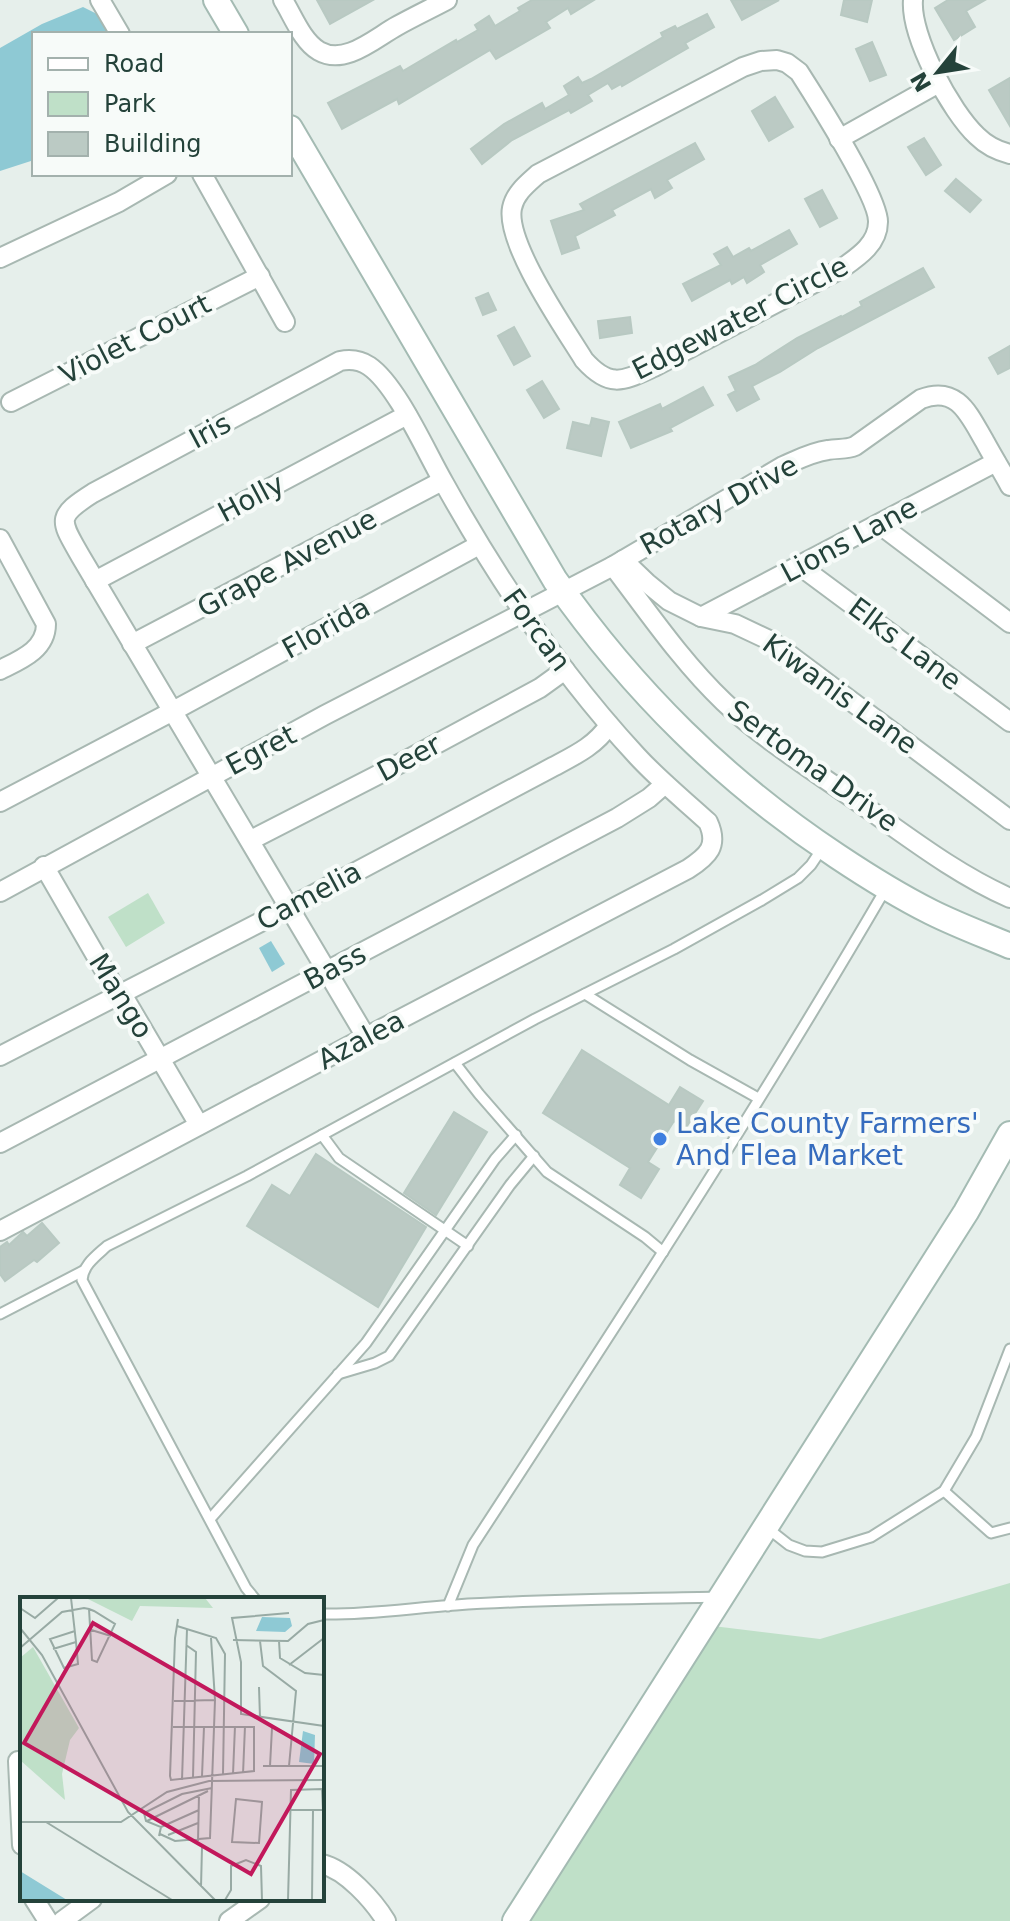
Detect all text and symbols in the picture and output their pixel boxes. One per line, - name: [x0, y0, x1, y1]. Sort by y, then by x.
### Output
- legend: [32, 32, 292, 176]
- north arrow: [898, 32, 978, 112]
- text: Road: [104, 50, 164, 78]
- text: N: [906, 68, 937, 96]
- text: Park: [104, 90, 156, 118]
- text: Building: [104, 130, 201, 158]
- street label: Edgewater Circle: [627, 249, 853, 387]
- street label: Violet Court: [54, 287, 216, 391]
- street label: Iris: [184, 407, 236, 455]
- street label: Rotary Drive: [634, 448, 804, 562]
- street label: Holly: [212, 467, 290, 529]
- street label: Lions Lane: [775, 490, 923, 590]
- street label: Grape Avenue: [192, 502, 382, 624]
- street label: Forcan: [496, 583, 578, 677]
- street label: Florida: [276, 590, 376, 666]
- street label: Elks Lane: [842, 591, 968, 697]
- street label: Kiwanis Lane: [756, 627, 924, 761]
- street label: Sertoma Drive: [721, 693, 905, 839]
- street label: Egret: [220, 718, 302, 782]
- street label: Deer: [371, 727, 447, 788]
- street label: Camelia: [251, 855, 367, 937]
- street label: Bass: [298, 937, 372, 997]
- street label: Mango: [82, 947, 160, 1045]
- street label: Azalea: [312, 1004, 410, 1076]
- place label: Lake County Farmers' And Flea Market: [676, 1107, 979, 1172]
- marker: Lake County Farmers' And Flea Market: [651, 1130, 669, 1148]
- inset map: [20, 1597, 324, 1901]

